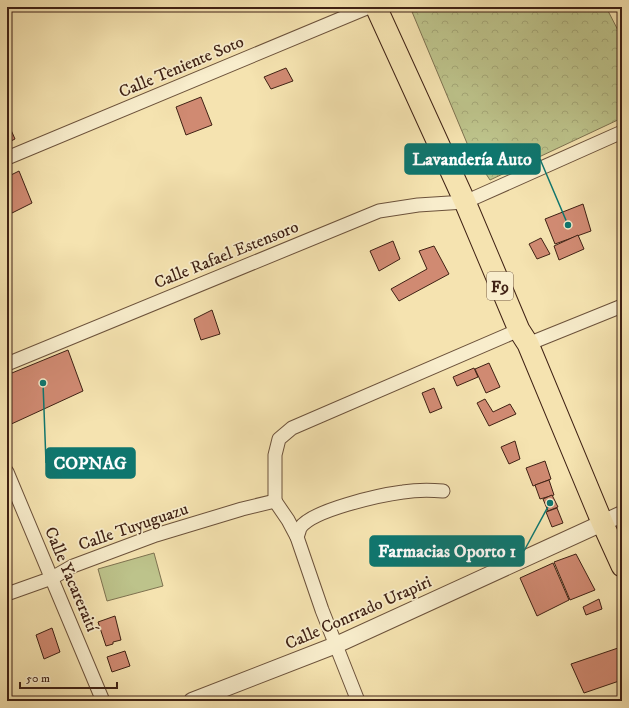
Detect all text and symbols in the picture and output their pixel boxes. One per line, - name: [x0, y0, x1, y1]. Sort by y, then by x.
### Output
- street label: Calle Teniente Soto: [116, 31, 247, 103]
- callout: Lavandería Auto: [405, 144, 540, 174]
- text: Lavandería Auto: [412, 149, 532, 171]
- street label: Calle Rafael Estensoro: [151, 216, 302, 294]
- road number: F9: [487, 272, 513, 300]
- callout: COPNAG: [46, 448, 135, 478]
- text: COPNAG: [53, 453, 127, 475]
- street label: Calle Tuyuguazu: [75, 498, 191, 556]
- street label: Calle Yacareraití: [39, 524, 104, 637]
- callout: Farmacias Oporto 1: [370, 536, 524, 566]
- text: Farmacias Oporto 1: [378, 541, 516, 563]
- street label: Calle Conrrado Urapiri: [282, 571, 435, 655]
- scale bar: [20, 664, 117, 690]
- text: 50 m: [26, 671, 50, 686]

